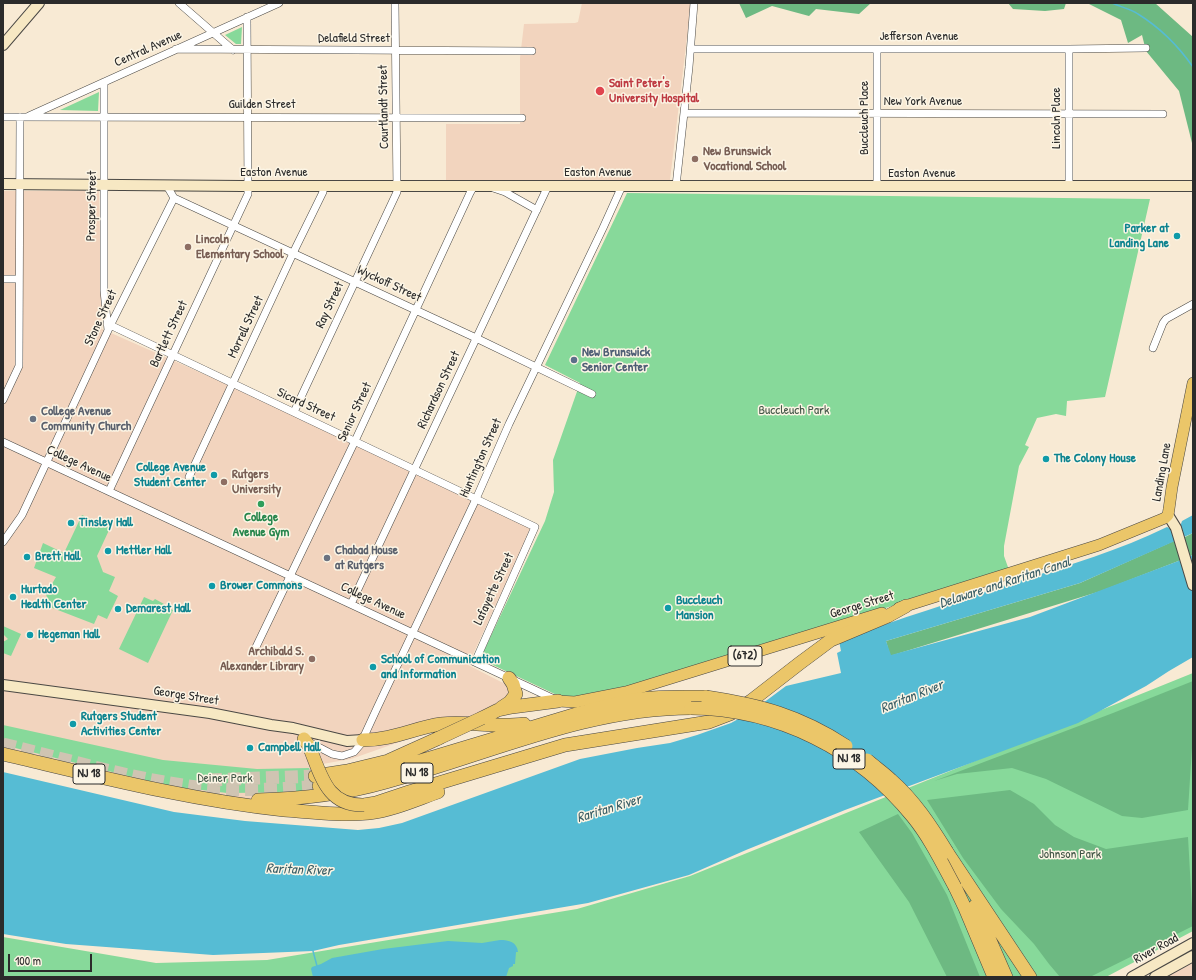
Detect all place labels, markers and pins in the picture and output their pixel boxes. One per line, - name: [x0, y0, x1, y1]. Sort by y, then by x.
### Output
- place label: Saint Peter's University Hospital: [609, 76, 699, 107]
- marker: Saint Peter's University Hospital: [594, 85, 606, 97]
- place label: New Brunswick Vocational School: [703, 144, 786, 175]
- marker: New Brunswick Vocational School: [690, 154, 700, 164]
- place label: Parker at Landing Lane: [1110, 221, 1169, 252]
- marker: Parker at Landing Lane: [1172, 231, 1182, 241]
- place label: Lincoln Elementary School: [196, 232, 284, 263]
- marker: Lincoln Elementary School: [183, 242, 193, 252]
- place label: New Brunswick Senior Center: [582, 345, 650, 376]
- marker: New Brunswick Senior Center: [569, 355, 579, 365]
- place label: College Avenue Community Church: [41, 404, 131, 435]
- marker: College Avenue Community Church: [28, 414, 38, 424]
- place label: The Colony House: [1054, 451, 1136, 467]
- marker: The Colony House: [1041, 454, 1051, 464]
- place label: College Avenue Student Center: [134, 460, 206, 491]
- place label: Rutgers University: [232, 467, 281, 498]
- marker: College Avenue Student Center: [209, 470, 219, 480]
- marker: Rutgers University: [219, 477, 229, 487]
- marker: College Avenue Gym: [256, 499, 266, 509]
- place label: College Avenue Gym: [233, 510, 289, 541]
- place label: Tinsley Hall: [79, 515, 133, 531]
- marker: Tinsley Hall: [66, 518, 76, 528]
- place label: Mettler Hall: [116, 543, 171, 559]
- place label: Chabad House at Rutgers: [335, 543, 398, 574]
- marker: Mettler Hall: [103, 546, 113, 556]
- place label: Brett Hall: [35, 549, 80, 565]
- marker: Brett Hall: [22, 552, 32, 562]
- marker: Chabad House at Rutgers: [322, 553, 332, 563]
- place label: Brower Commons: [220, 578, 302, 594]
- marker: Brower Commons: [207, 581, 217, 591]
- place label: Hurtado Health Center: [21, 582, 87, 613]
- marker: Hurtado Health Center: [8, 592, 18, 602]
- place label: Buccleuch Mansion: [676, 593, 722, 624]
- place label: Demarest Hall: [126, 601, 191, 617]
- marker: Buccleuch Mansion: [663, 603, 673, 613]
- marker: Demarest Hall: [113, 604, 123, 614]
- place label: Hegeman Hall: [38, 627, 100, 643]
- marker: Hegeman Hall: [25, 630, 35, 640]
- place label: Archibald S. Alexander Library: [220, 644, 304, 675]
- place label: School of Communication and Information: [381, 652, 500, 683]
- marker: Archibald S. Alexander Library: [307, 654, 317, 664]
- marker: School of Communication and Information: [368, 662, 378, 672]
- place label: Rutgers Student Activities Center: [81, 709, 161, 740]
- marker: Rutgers Student Activities Center: [68, 719, 78, 729]
- place label: Campbell Hall: [258, 740, 321, 756]
- marker: Campbell Hall: [245, 743, 255, 753]

